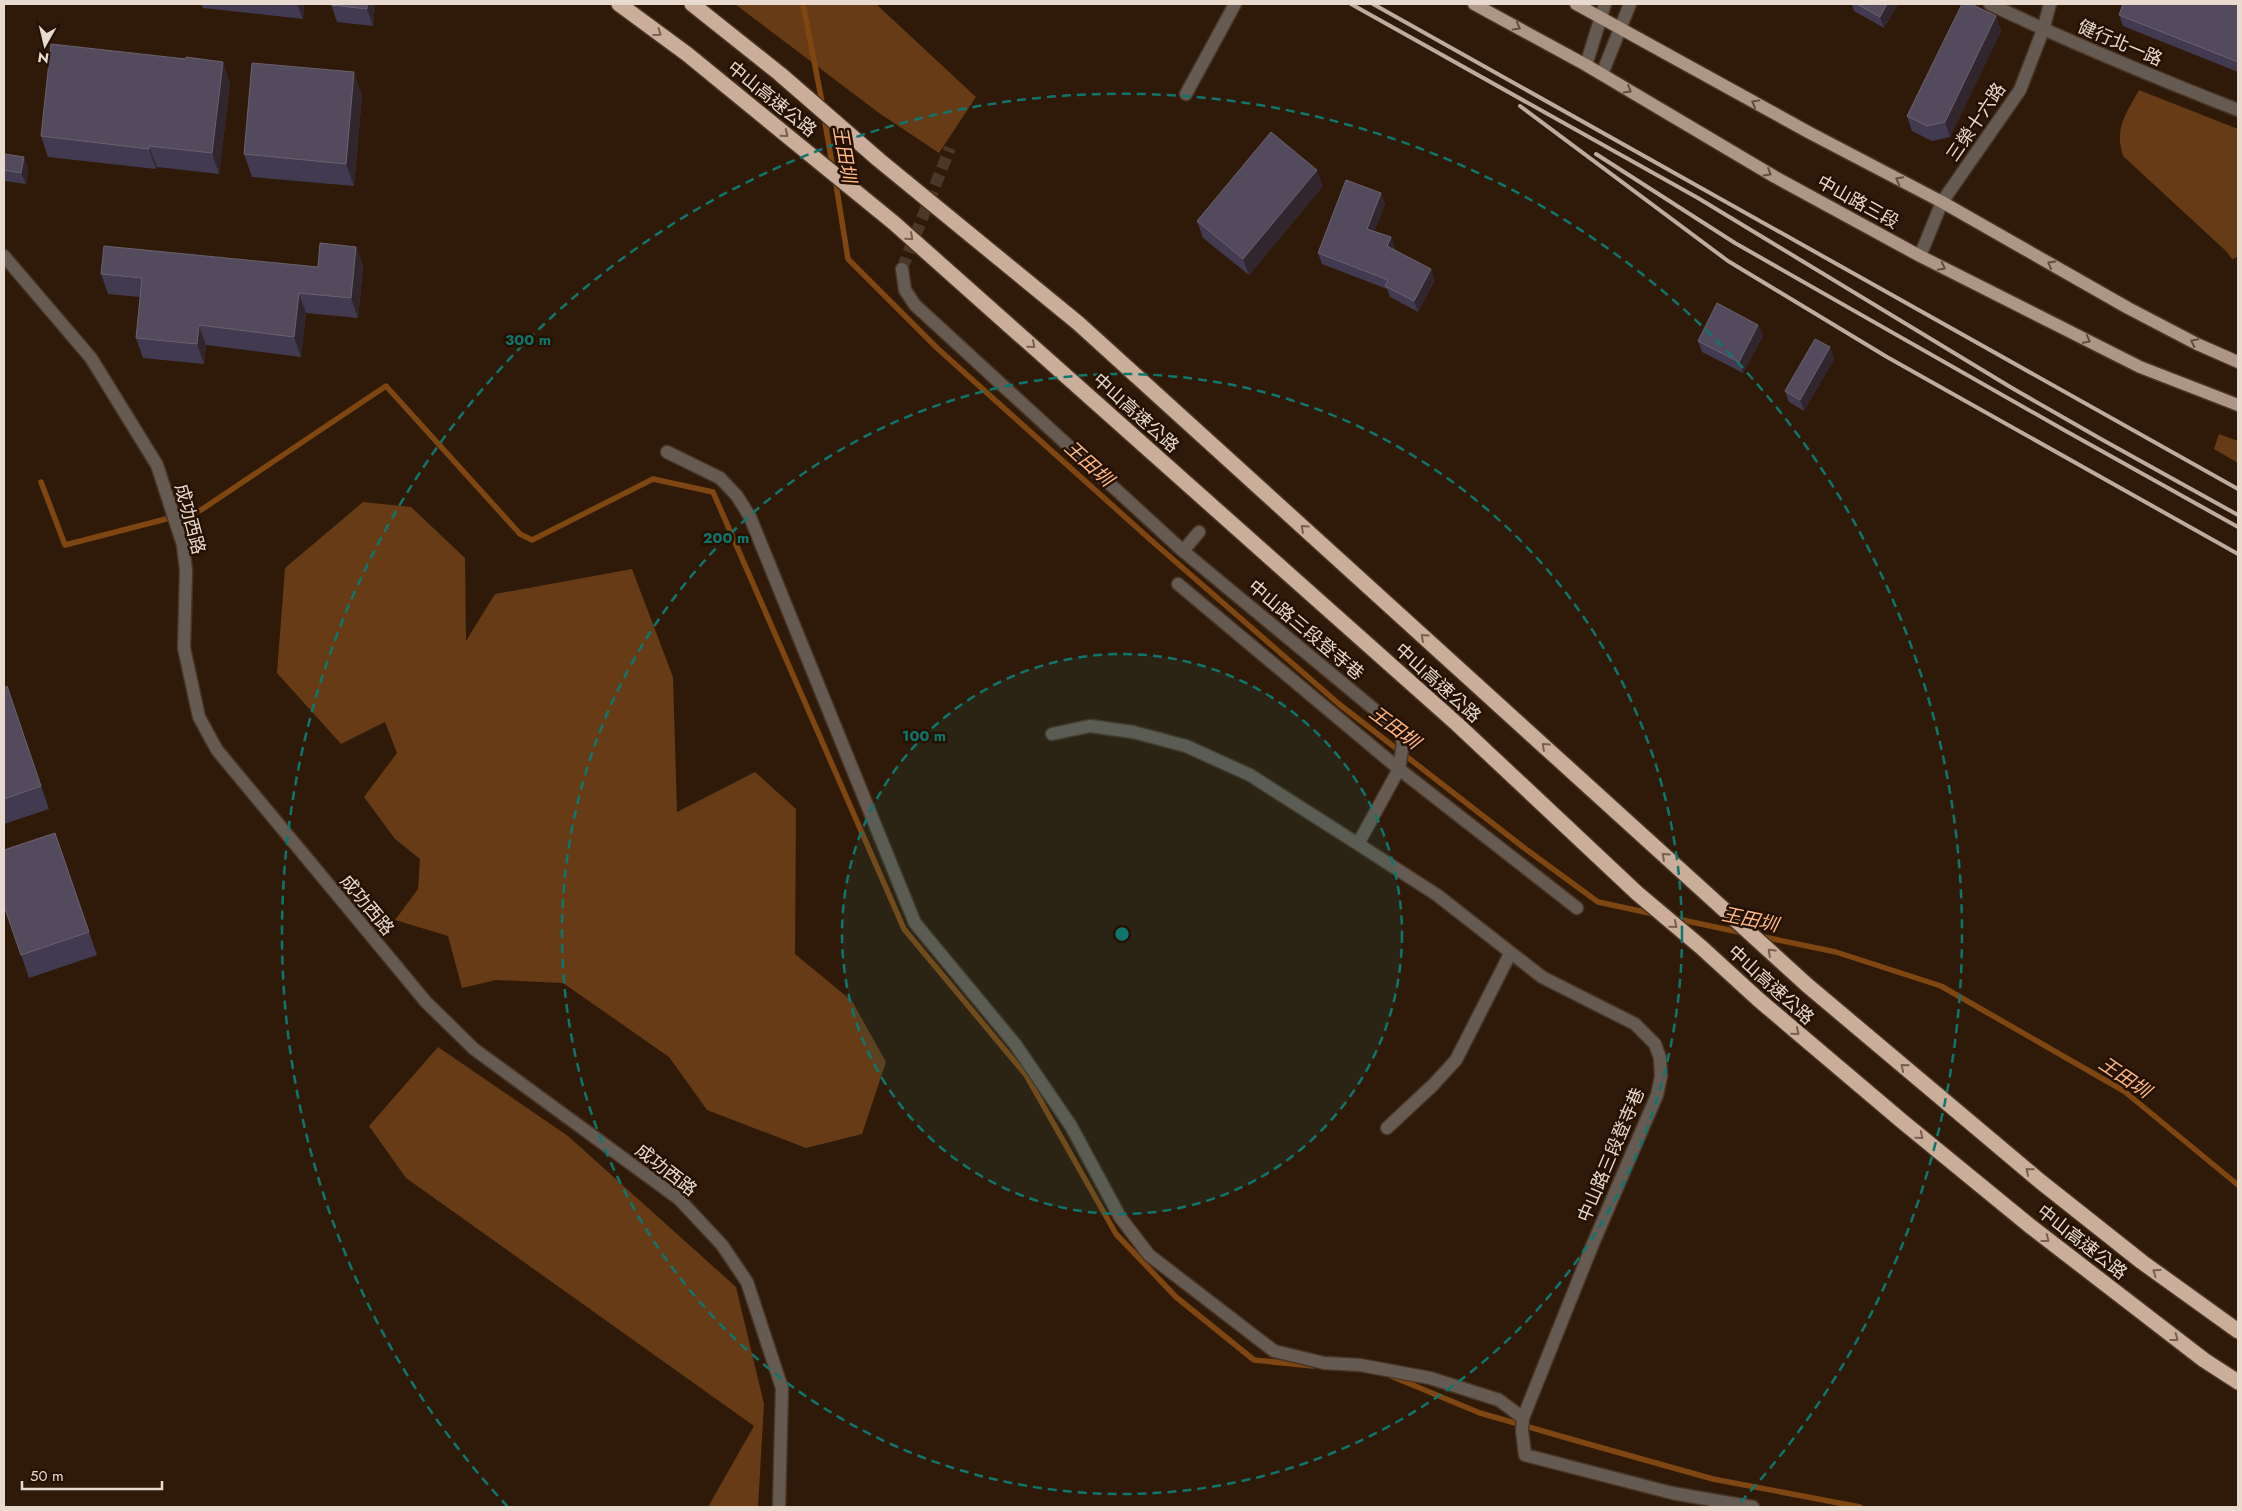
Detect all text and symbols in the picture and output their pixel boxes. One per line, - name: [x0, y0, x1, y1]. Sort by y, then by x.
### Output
- street label: 健行北一路: [2073, 13, 2167, 73]
- north arrow: [20, 20, 70, 70]
- one-way arrow: [1512, 21, 1521, 31]
- one-way arrow: [652, 27, 661, 35]
- text: N: [36, 47, 50, 69]
- street label: 中山高速公路: [722, 55, 822, 143]
- street label: 三榮十六路: [1940, 77, 2012, 167]
- one-way arrow: [1623, 83, 1632, 93]
- one-way arrow: [1752, 99, 1761, 109]
- water label: 王田圳: [826, 124, 863, 187]
- one-way arrow: [779, 128, 788, 136]
- one-way arrow: [1763, 167, 1772, 177]
- street label: 中山路三段: [1812, 169, 1904, 235]
- one-way arrow: [1895, 176, 1904, 186]
- one-way arrow: [905, 231, 914, 240]
- one-way arrow: [1937, 261, 1946, 271]
- one-way arrow: [2047, 261, 2056, 271]
- text: 300 m: [505, 329, 551, 351]
- one-way arrow: [2082, 334, 2091, 344]
- one-way arrow: [2190, 338, 2199, 348]
- one-way arrow: [1026, 339, 1035, 348]
- street label: 中山高速公路: [1087, 367, 1185, 459]
- water label: 王田圳: [1058, 434, 1121, 494]
- street label: 成功西路: [168, 481, 212, 557]
- one-way arrow: [1300, 525, 1309, 534]
- text: 200 m: [703, 527, 749, 549]
- street label: 中山路三段登寺巷: [1242, 574, 1370, 686]
- one-way arrow: [1421, 634, 1430, 643]
- street label: 中山高速公路: [1389, 637, 1487, 729]
- water label: 王田圳: [1364, 699, 1428, 757]
- text: 100 m: [902, 725, 946, 747]
- one-way arrow: [1541, 743, 1550, 752]
- one-way arrow: [1661, 852, 1670, 861]
- street label: 成功西路: [334, 869, 400, 941]
- water label: 王田圳: [1719, 900, 1784, 939]
- one-way arrow: [1669, 919, 1678, 928]
- centre of rings: [1113, 925, 1131, 943]
- street label: 中山高速公路: [1722, 939, 1820, 1031]
- one-way arrow: [1767, 949, 1776, 958]
- one-way arrow: [1790, 1026, 1799, 1035]
- water label: 王田圳: [2094, 1050, 2158, 1106]
- one-way arrow: [1901, 1064, 1910, 1072]
- street label: 中山路三段登寺巷: [1571, 1084, 1651, 1226]
- one-way arrow: [1914, 1131, 1923, 1139]
- street label: 成功西路: [630, 1138, 702, 1202]
- one-way arrow: [2025, 1168, 2034, 1177]
- street label: 中山高速公路: [2031, 1199, 2133, 1285]
- one-way arrow: [2040, 1233, 2050, 1242]
- one-way arrow: [2152, 1269, 2162, 1278]
- one-way arrow: [2169, 1332, 2178, 1340]
- scale bar: [22, 1458, 162, 1490]
- text: 50 m: [30, 1465, 64, 1487]

